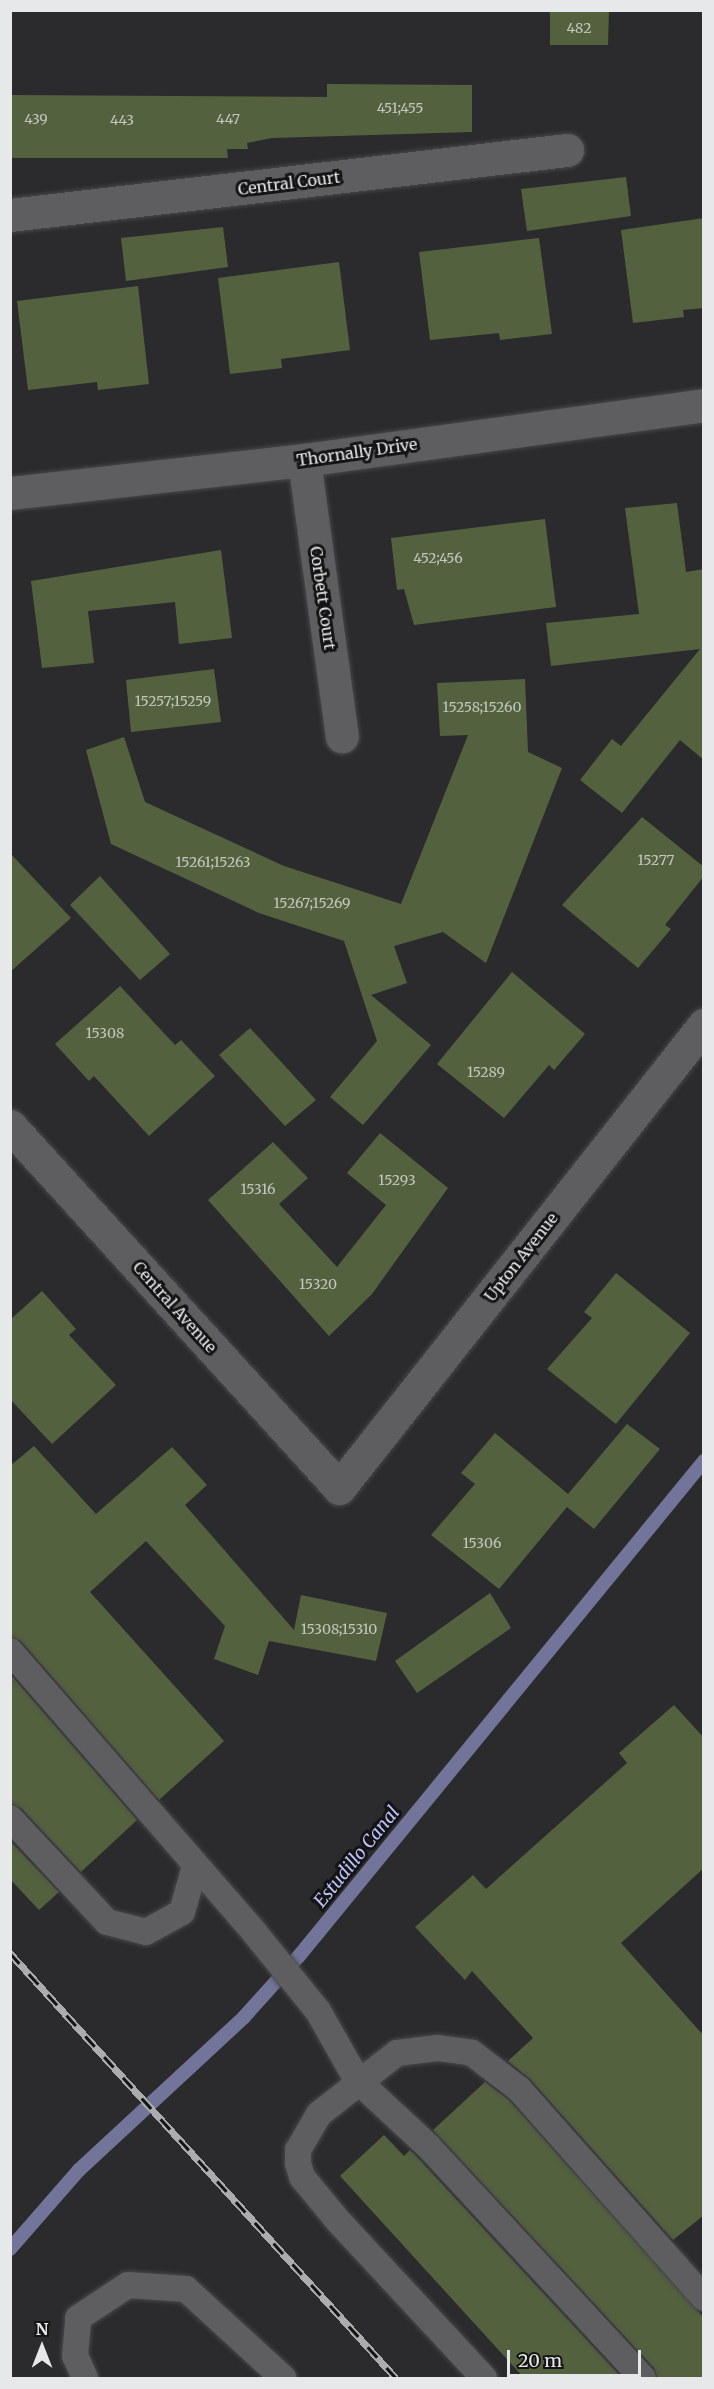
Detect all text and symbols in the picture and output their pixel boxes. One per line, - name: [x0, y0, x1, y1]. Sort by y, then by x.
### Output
- house number: 482: [567, 20, 591, 36]
- house number: 451;455: [377, 100, 423, 116]
- house number: 439: [24, 111, 48, 127]
- house number: 447: [216, 111, 240, 127]
- house number: 443: [110, 112, 134, 128]
- street label: Central Court: [237, 167, 341, 199]
- street label: Thornally Drive: [295, 434, 419, 470]
- street label: Corbett Court: [306, 545, 340, 651]
- house number: 452;456: [413, 550, 463, 566]
- house number: 15257;15259: [135, 693, 211, 709]
- house number: 15258;15260: [443, 699, 521, 715]
- house number: 15277: [637, 852, 675, 868]
- house number: 15261;15263: [175, 854, 251, 870]
- house number: 15267;15269: [273, 895, 351, 911]
- house number: 15308: [86, 1025, 124, 1041]
- house number: 15289: [467, 1064, 505, 1080]
- house number: 15293: [378, 1172, 416, 1188]
- house number: 15316: [240, 1181, 276, 1197]
- street label: Upton Avenue: [480, 1209, 562, 1305]
- street label: Central Avenue: [129, 1258, 221, 1356]
- house number: 15320: [299, 1276, 337, 1292]
- house number: 15306: [463, 1535, 501, 1551]
- house number: 15308;15310: [301, 1621, 377, 1637]
- water label: Estudillo Canal: [310, 1802, 404, 1912]
- north arrow: [12, 2317, 72, 2377]
- text: N: [36, 2319, 48, 2339]
- scale bar: [510, 2338, 644, 2376]
- text: 20 m: [518, 2349, 562, 2372]

